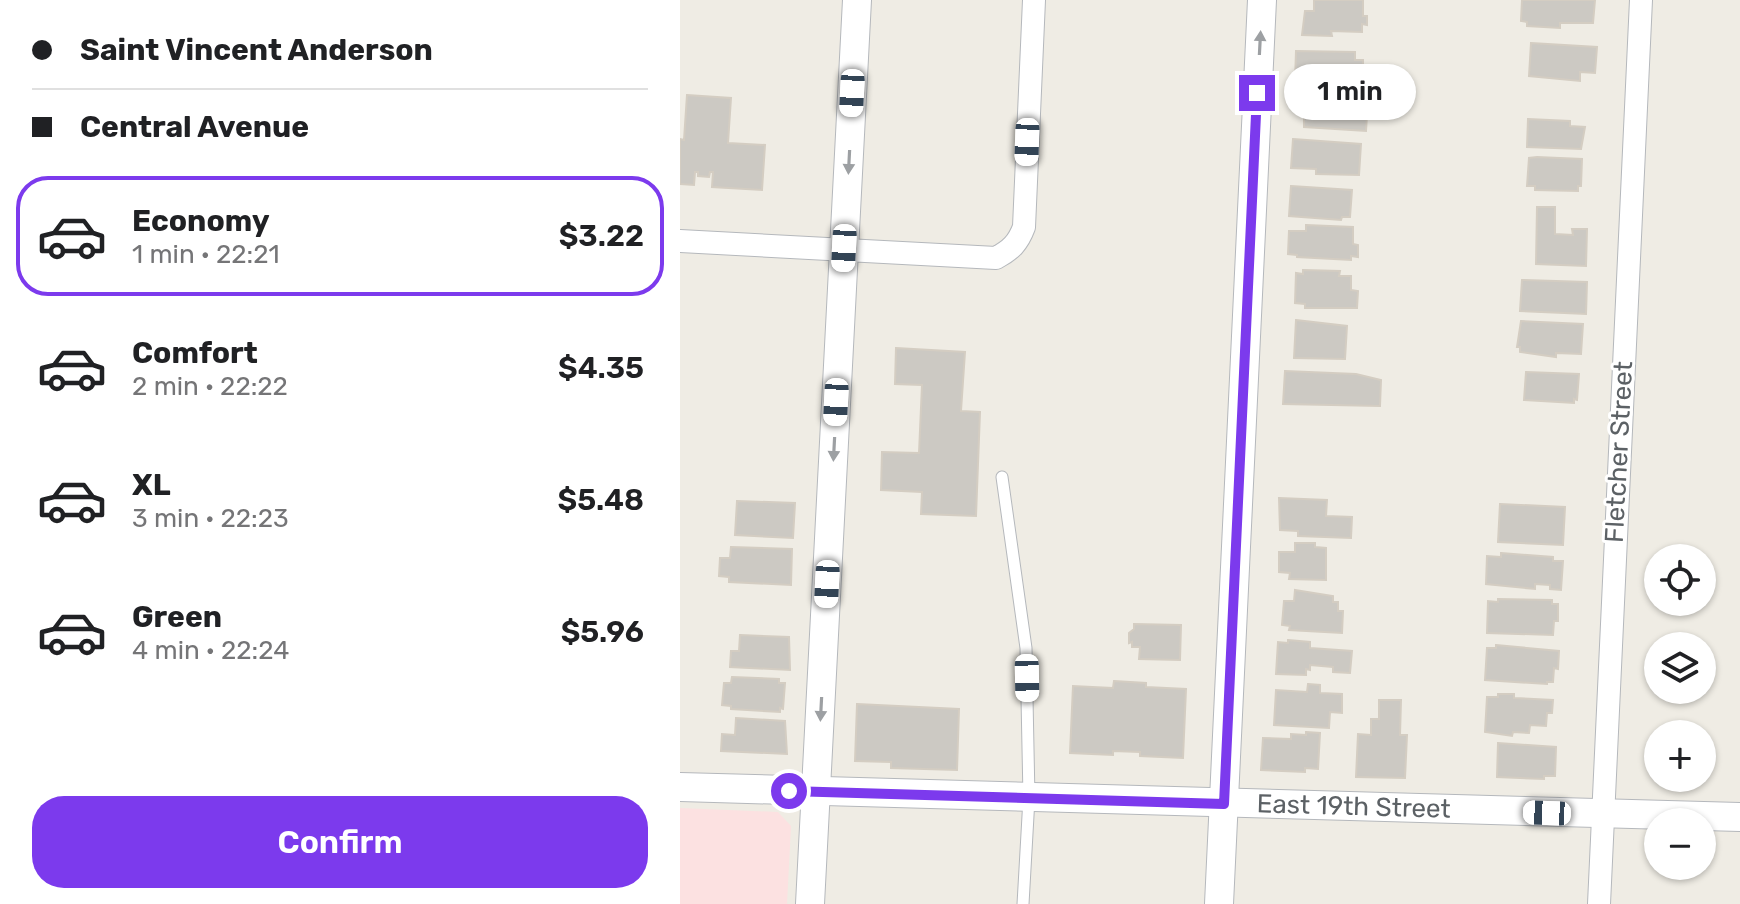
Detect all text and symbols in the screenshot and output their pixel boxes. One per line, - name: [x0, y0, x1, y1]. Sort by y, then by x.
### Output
- one-way arrow: [1253, 30, 1266, 55]
- text: Saint Vincent Anderson: [80, 32, 433, 68]
- callout: 1 min: [1285, 65, 1417, 121]
- car: [839, 68, 865, 118]
- route end: [1239, 75, 1275, 111]
- text: 1 min: [1317, 76, 1383, 107]
- text: Central Avenue: [80, 109, 309, 145]
- car: [1014, 118, 1040, 166]
- one-way arrow: [842, 150, 855, 175]
- icon: car: [36, 200, 108, 272]
- text: Economy: [132, 203, 270, 239]
- text: $3.22: [559, 218, 644, 254]
- car: [831, 223, 857, 273]
- text: 1 min · 22:21: [132, 239, 280, 270]
- icon: car: [36, 332, 108, 404]
- text: Comfort: [132, 335, 258, 371]
- text: $4.35: [558, 350, 644, 386]
- street label: Fletcher Street: [1599, 360, 1639, 544]
- text: 2 min · 22:22: [132, 371, 288, 402]
- car: [823, 377, 849, 427]
- one-way arrow: [827, 437, 840, 462]
- icon: car: [36, 464, 108, 536]
- text: XL: [132, 467, 171, 503]
- text: $5.48: [558, 482, 644, 518]
- text: 3 min · 22:23: [132, 503, 289, 534]
- map controls: [1644, 544, 1716, 880]
- button: locate: [1644, 544, 1716, 616]
- car: [814, 559, 840, 609]
- icon: car: [36, 596, 108, 668]
- text: Green: [132, 599, 222, 635]
- text: $5.96: [561, 614, 644, 650]
- button: layers: [1644, 632, 1716, 704]
- text: 4 min · 22:24: [132, 635, 289, 666]
- car: [1015, 654, 1039, 702]
- one-way arrow: [814, 697, 827, 722]
- button: +: [1644, 720, 1716, 792]
- route start: [771, 773, 807, 809]
- street label: East 19th Street: [1256, 788, 1451, 824]
- button: Confirm: [32, 796, 648, 888]
- car: [1523, 800, 1571, 826]
- button: −: [1644, 808, 1716, 880]

